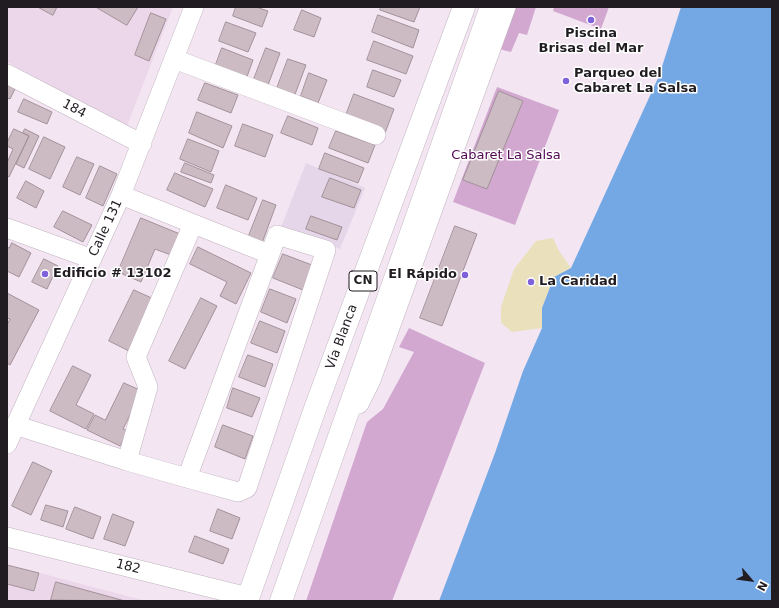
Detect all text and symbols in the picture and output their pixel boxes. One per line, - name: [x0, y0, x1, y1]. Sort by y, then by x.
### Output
- marker: Piscina Brisas del Mar: [586, 15, 596, 25]
- place label: Piscina Brisas del Mar: [539, 26, 643, 57]
- place label: Parqueo del Cabaret La Salsa: [574, 66, 697, 97]
- marker: Parqueo del Cabaret La Salsa: [561, 76, 571, 86]
- street label: 184: [59, 96, 89, 122]
- park label: Cabaret La Salsa: [451, 148, 561, 164]
- street label: Calle 131: [86, 197, 126, 259]
- place label: Edificio # 13102: [53, 266, 172, 282]
- place label: El Rápido: [388, 267, 457, 283]
- marker: Edificio # 13102: [40, 269, 50, 279]
- marker: El Rápido: [460, 270, 470, 280]
- road number: CN: [349, 271, 377, 291]
- place label: La Caridad: [539, 274, 617, 290]
- marker: La Caridad: [526, 277, 536, 287]
- street label: Vía Blanca: [323, 302, 361, 372]
- street label: 182: [114, 556, 142, 578]
- north arrow: [731, 560, 771, 600]
- text: N: [754, 579, 770, 593]

